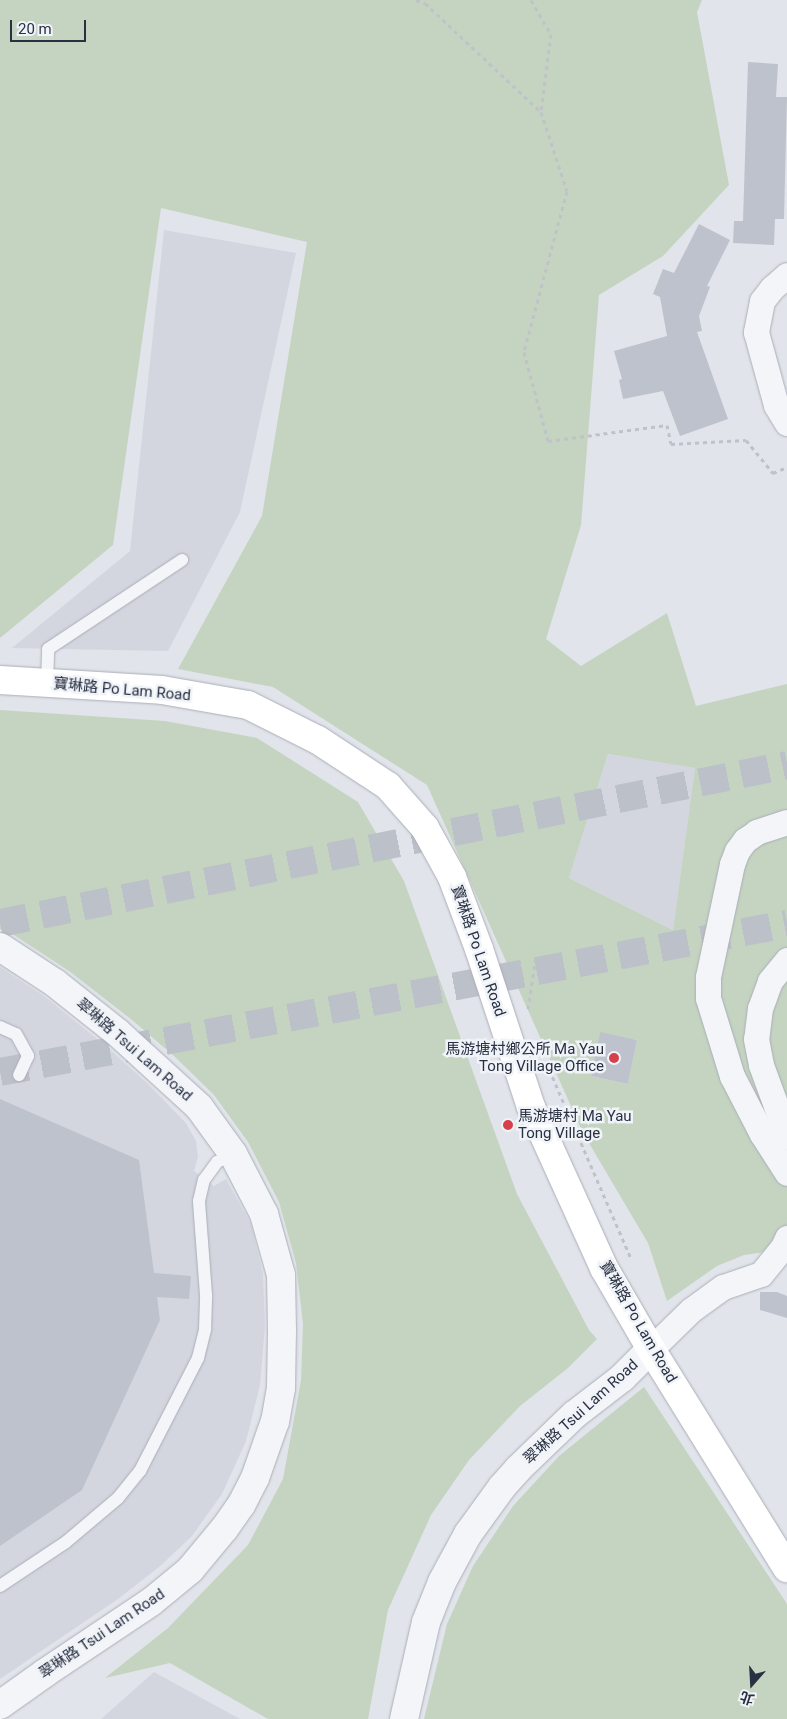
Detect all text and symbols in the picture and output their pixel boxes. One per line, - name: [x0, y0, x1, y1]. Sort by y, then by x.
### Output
- scale bar: [12, 10, 89, 42]
- text: 20 m: [18, 20, 52, 38]
- street label: 寶琳路 Po Lam Road: [53, 675, 191, 705]
- street label: 寶琳路 Po Lam Road: [447, 883, 509, 1019]
- street label: 翠琳路 Tsui Lam Road: [72, 995, 196, 1105]
- place label: 馬游塘村鄉公所 Ma Yau Tong Village Office: [445, 1040, 604, 1075]
- marker: 馬游塘村鄉公所 Ma Yau Tong Village Office: [608, 1052, 620, 1064]
- place label: 馬游塘村 Ma Yau Tong Village: [518, 1107, 632, 1142]
- marker: 馬游塘村 Ma Yau Tong Village: [502, 1119, 514, 1131]
- street label: 寶琳路 Po Lam Road: [596, 1258, 680, 1386]
- street label: 翠琳路 Tsui Lam Road: [520, 1356, 642, 1468]
- street label: 翠琳路 Tsui Lam Road: [36, 1585, 168, 1683]
- north arrow: [727, 1659, 777, 1709]
- text: 北: [738, 1688, 756, 1708]

